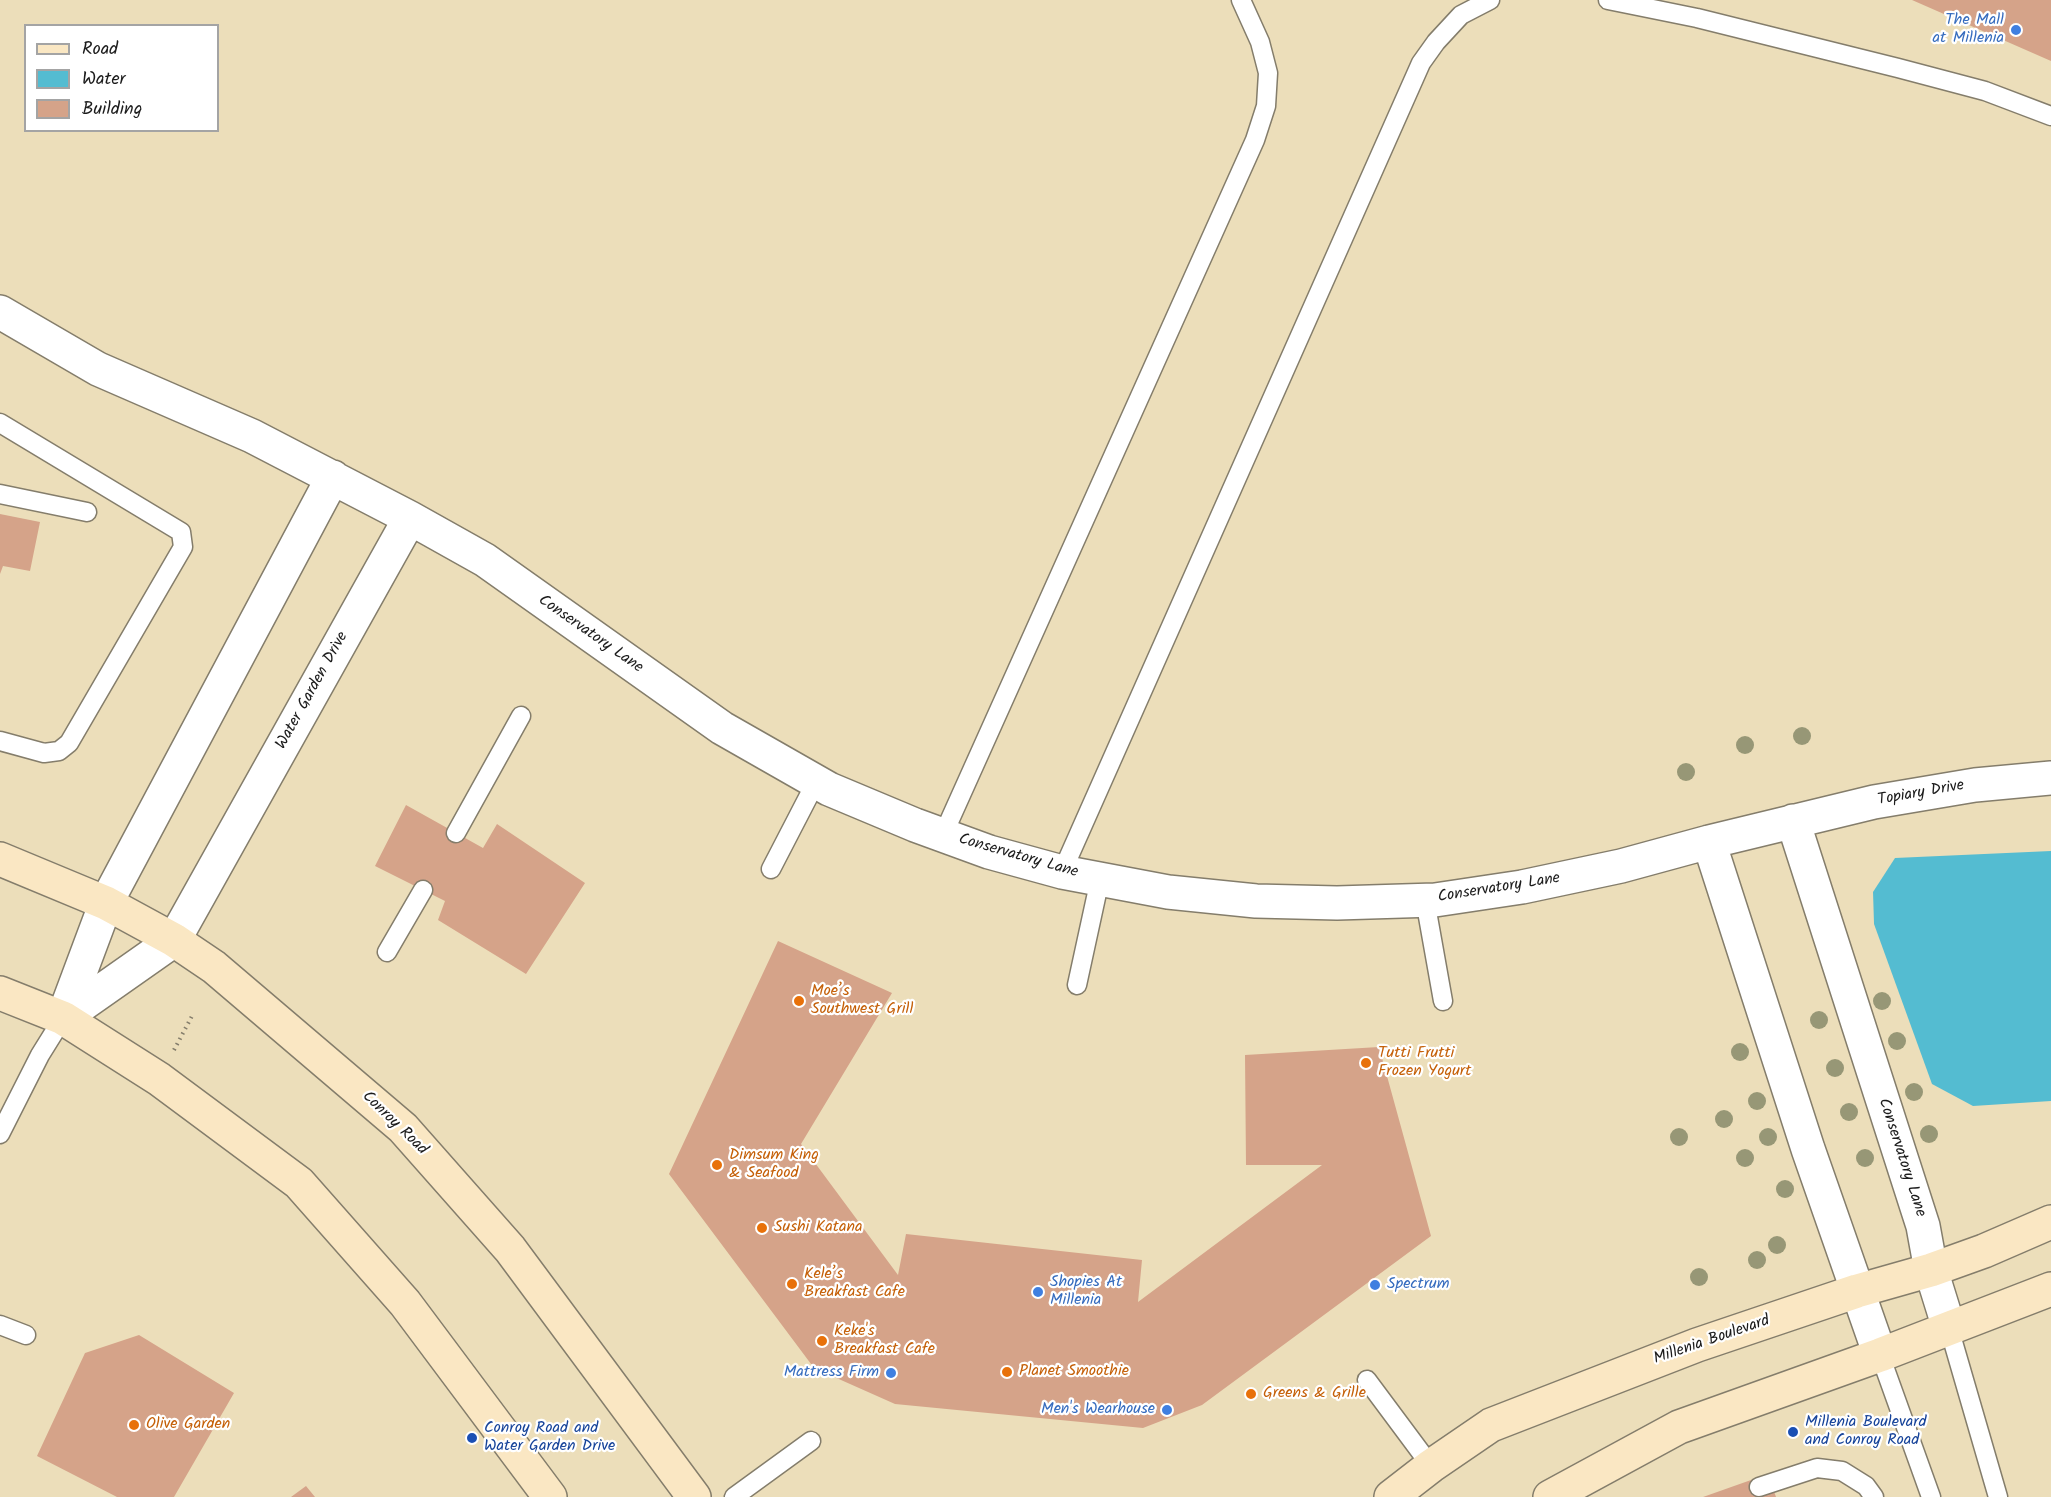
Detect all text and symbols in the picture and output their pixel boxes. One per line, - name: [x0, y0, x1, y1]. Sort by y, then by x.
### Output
- place label: The Mall at Millenia: [1933, 11, 2004, 49]
- marker: The Mall at Millenia: [2009, 23, 2023, 37]
- legend: [24, 24, 219, 132]
- text: Road: [82, 35, 118, 64]
- text: Water: [82, 65, 126, 94]
- text: Building: [82, 95, 142, 124]
- street label: Conservatory Lane: [534, 592, 646, 678]
- street label: Water Garden Drive: [273, 629, 353, 753]
- street label: Topiary Drive: [1876, 777, 1966, 811]
- street label: Conservatory Lane: [956, 831, 1080, 883]
- street label: Conservatory Lane: [1436, 870, 1562, 908]
- place label: Moe’s Southwest Grill: [811, 982, 913, 1020]
- marker: Moe’s Southwest Grill: [792, 994, 806, 1008]
- place label: Tutti Frutti Frozen Yogurt: [1378, 1044, 1471, 1082]
- marker: Tutti Frutti Frozen Yogurt: [1359, 1056, 1373, 1070]
- street label: Conroy Road: [357, 1088, 431, 1160]
- street label: Conservatory Lane: [1873, 1096, 1929, 1220]
- place label: Dimsum King & Seafood: [729, 1146, 819, 1184]
- marker: Dimsum King & Seafood: [710, 1158, 724, 1172]
- place label: Sushi Katana: [774, 1218, 862, 1238]
- marker: Sushi Katana: [755, 1221, 769, 1235]
- place label: Kele’s Breakfast Cafe: [804, 1265, 905, 1303]
- place label: Shopies At Millenia: [1050, 1273, 1122, 1311]
- place label: Spectrum: [1387, 1275, 1449, 1295]
- marker: Kele’s Breakfast Cafe: [785, 1277, 799, 1291]
- marker: Spectrum: [1368, 1278, 1382, 1292]
- marker: Shopies At Millenia: [1031, 1285, 1045, 1299]
- street label: Millenia Boulevard: [1651, 1312, 1773, 1370]
- place label: Keke's Breakfast Cafe: [834, 1322, 935, 1360]
- marker: Keke's Breakfast Cafe: [815, 1334, 829, 1348]
- place label: Planet Smoothie: [1019, 1362, 1129, 1382]
- place label: Mattress Firm: [784, 1363, 879, 1383]
- marker: Planet Smoothie: [1000, 1365, 1014, 1379]
- marker: Mattress Firm: [884, 1366, 898, 1380]
- place label: Greens & Grille: [1263, 1384, 1366, 1404]
- marker: Greens & Grille: [1244, 1387, 1258, 1401]
- place label: Men's Wearhouse: [1041, 1400, 1155, 1420]
- marker: Men's Wearhouse: [1160, 1403, 1174, 1417]
- place label: Millenia Boulevard and Conroy Road: [1805, 1413, 1927, 1451]
- place label: Olive Garden: [146, 1415, 230, 1435]
- marker: Olive Garden: [127, 1418, 141, 1432]
- place label: Conroy Road and Water Garden Drive: [484, 1419, 615, 1457]
- marker: Millenia Boulevard and Conroy Road: [1786, 1425, 1800, 1439]
- marker: Conroy Road and Water Garden Drive: [465, 1431, 479, 1445]

